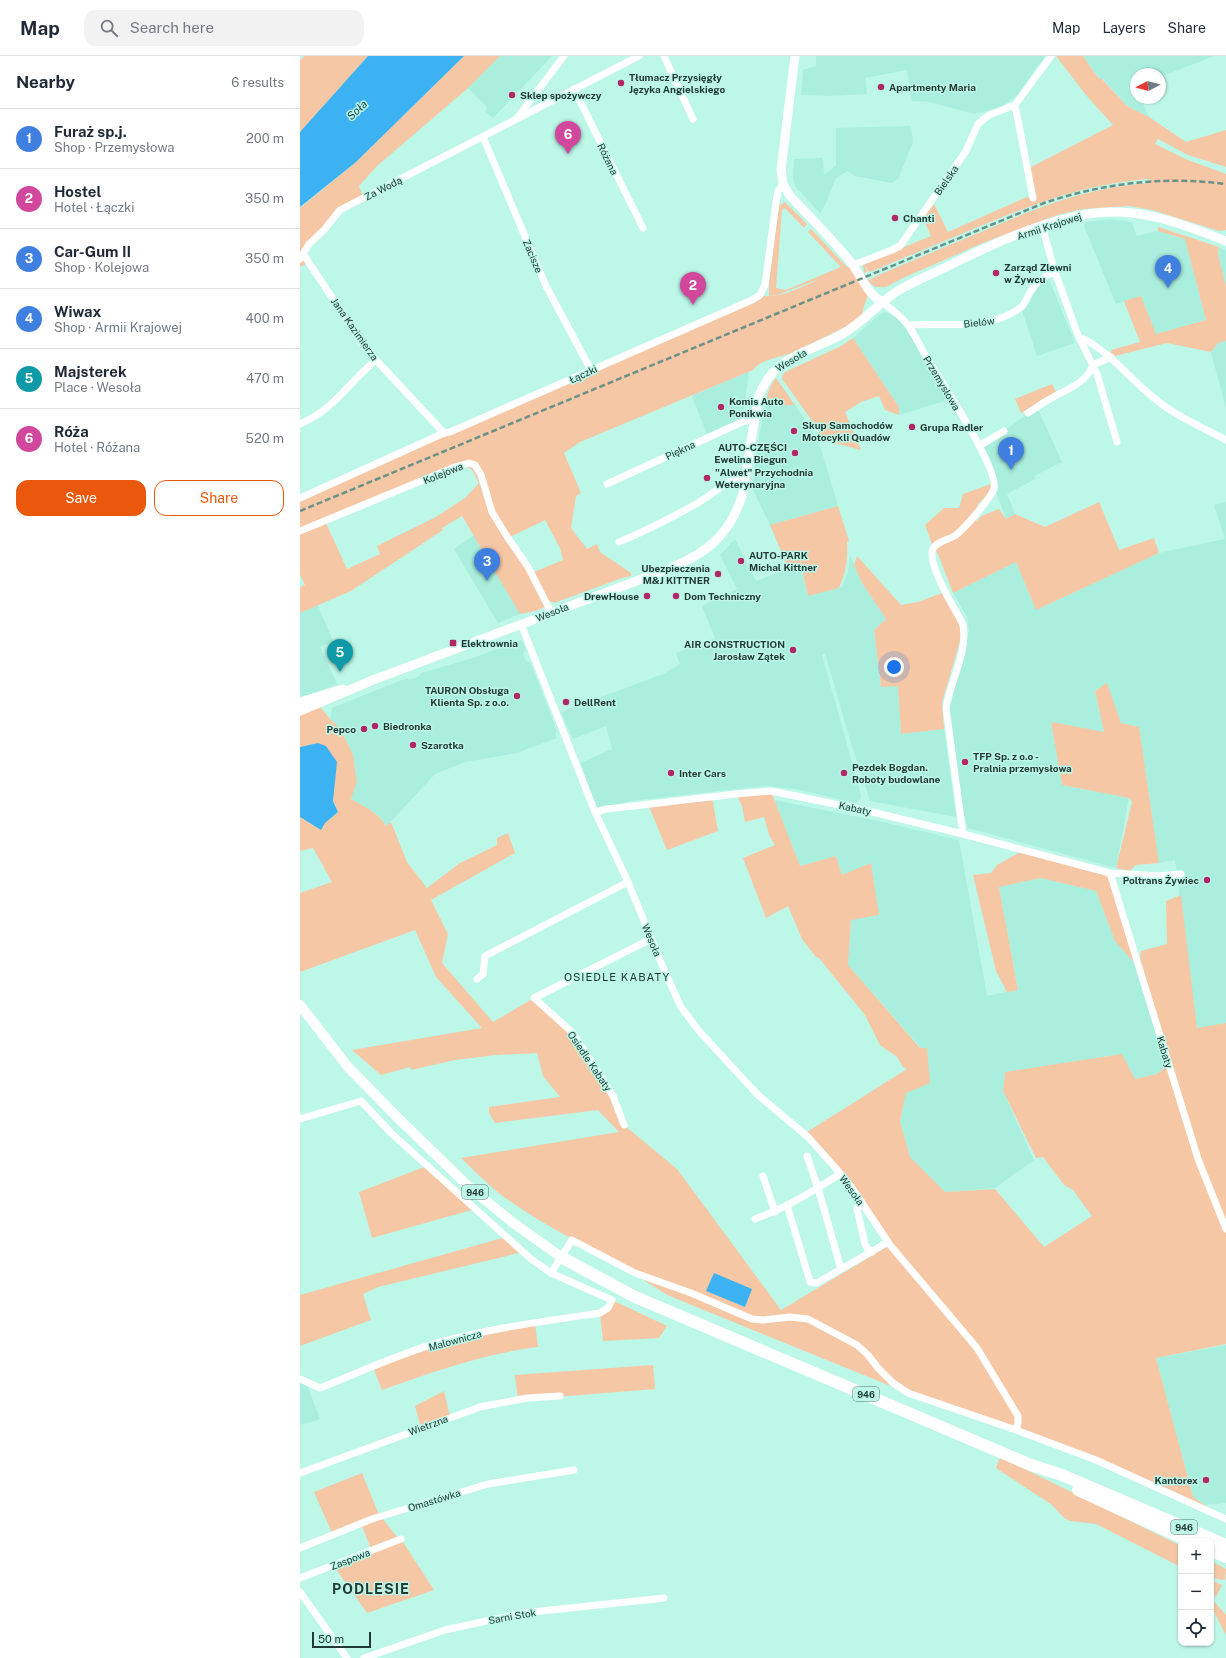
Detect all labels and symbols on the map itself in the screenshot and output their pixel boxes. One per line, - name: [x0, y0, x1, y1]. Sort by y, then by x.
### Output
- north arrow: [1130, 68, 1166, 104]
- place label: Tłumacz Przysięgły Języka Angielskiego: [629, 71, 726, 95]
- marker: Tłumacz Przysięgły Języka Angielskiego: [616, 78, 626, 88]
- place label: Apartmenty Maria: [889, 81, 976, 93]
- marker: Apartmenty Maria: [876, 82, 886, 92]
- place label: Sklep spożywczy: [520, 89, 602, 101]
- marker: Sklep spożywczy: [507, 90, 517, 100]
- water label: Soła: [345, 98, 370, 122]
- pin: 6: [555, 121, 581, 154]
- street label: Różana: [595, 141, 621, 177]
- street label: Bielska: [931, 163, 961, 197]
- street label: Za Wodą: [362, 173, 404, 203]
- street label: Armii Krajowej: [1015, 210, 1083, 242]
- place label: Chanti: [903, 212, 935, 224]
- marker: Chanti: [890, 213, 900, 223]
- street label: Zacisze: [521, 237, 546, 275]
- pin: 4: [1155, 255, 1181, 288]
- place label: Zarząd Zlewni w Żywcu: [1004, 261, 1072, 285]
- marker: Zarząd Zlewni w Żywcu: [991, 268, 1001, 278]
- pin: 2: [680, 272, 706, 305]
- street label: Jana Kazimierza: [329, 295, 381, 363]
- street label: Bielów: [963, 314, 995, 330]
- street label: Wesoła: [773, 346, 809, 374]
- street label: Przemysłowa: [921, 353, 963, 413]
- street label: Łączki: [567, 362, 599, 386]
- place label: Komis Auto Ponikwia: [729, 395, 784, 419]
- marker: Komis Auto Ponikwia: [716, 402, 726, 412]
- place label: Skup Samochodów Motocykli Quadów: [802, 419, 893, 443]
- place label: Grupa Radler: [920, 421, 983, 433]
- marker: Grupa Radler: [907, 422, 917, 432]
- marker: Skup Samochodów Motocykli Quadów: [789, 426, 799, 436]
- pin: 1: [998, 437, 1024, 470]
- street label: Piękna: [663, 438, 697, 462]
- place label: AUTO-CZĘŚCI Ewelina Biegun: [714, 441, 787, 465]
- marker: AUTO-CZĘŚCI Ewelina Biegun: [790, 448, 800, 458]
- street label: Kolejowa: [421, 460, 465, 486]
- place label: "Alwet" Przychodnia Weterynaryjna: [715, 466, 814, 490]
- marker: "Alwet" Przychodnia Weterynaryjna: [702, 473, 712, 483]
- pin: 3: [474, 548, 500, 581]
- place label: AUTO-PARK Michal Kittner: [749, 549, 817, 573]
- marker: AUTO-PARK Michal Kittner: [736, 556, 746, 566]
- place label: Ubezpieczenia M&J KITTNER: [641, 562, 710, 586]
- marker: Ubezpieczenia M&J KITTNER: [713, 569, 723, 579]
- place label: DrewHouse: [584, 590, 639, 602]
- place label: Dom Techniczny: [684, 590, 761, 602]
- marker: DrewHouse: [642, 591, 652, 601]
- marker: Dom Techniczny: [671, 591, 681, 601]
- street label: Wesoła: [534, 600, 570, 624]
- place label: Elektrownia: [461, 637, 518, 649]
- marker: Elektrownia: [448, 638, 458, 648]
- place label: AIR CONSTRUCTION Jarosław Zątek: [684, 638, 785, 662]
- pin: 5: [327, 639, 353, 672]
- marker: AIR CONSTRUCTION Jarosław Zątek: [788, 645, 798, 655]
- your location: [884, 657, 904, 677]
- place label: TAURON Obsługa Klienta Sp. z o.o.: [425, 684, 509, 708]
- marker: TAURON Obsługa Klienta Sp. z o.o.: [512, 691, 522, 701]
- place label: DellRent: [574, 696, 616, 708]
- marker: DellRent: [561, 697, 571, 707]
- place label: Biedronka: [383, 720, 432, 732]
- marker: Biedronka: [370, 721, 380, 731]
- place label: Pepco: [327, 723, 356, 735]
- marker: Pepco: [359, 724, 369, 734]
- place label: Szarotka: [421, 739, 464, 751]
- marker: Szarotka: [408, 740, 418, 750]
- place label: TFP Sp. z o.o - Pralnia przemysłowa: [973, 750, 1072, 774]
- marker: TFP Sp. z o.o - Pralnia przemysłowa: [960, 757, 970, 767]
- place label: Pezdek Bogdan. Roboty budowlane: [852, 761, 941, 785]
- place label: Inter Cars: [679, 767, 726, 779]
- marker: Inter Cars: [666, 768, 676, 778]
- marker: Pezdek Bogdan. Roboty budowlane: [839, 768, 849, 778]
- street label: Kabaty: [838, 799, 873, 817]
- place label: Poltrans Żywiec: [1123, 874, 1200, 886]
- marker: Poltrans Żywiec: [1202, 875, 1212, 885]
- street label: Wesoła: [640, 922, 664, 958]
- district label: OSIEDLE KABATY: [564, 971, 670, 983]
- street label: Osiedle Kabaty: [565, 1029, 615, 1094]
- street label: Kabaty: [1154, 1035, 1176, 1070]
- street label: Wesoła: [837, 1173, 867, 1207]
- road number: 946: [462, 1185, 488, 1199]
- street label: Malownicza: [427, 1327, 483, 1353]
- road number: 946: [853, 1387, 879, 1401]
- street label: Wietrzna: [406, 1412, 450, 1438]
- place label: Kantorex: [1154, 1474, 1198, 1486]
- marker: Kantorex: [1201, 1475, 1211, 1485]
- street label: Omastówka: [406, 1486, 462, 1514]
- road number: 946: [1171, 1520, 1197, 1534]
- street label: Zaspowa: [328, 1546, 372, 1572]
- district label: PODLESIE: [332, 1581, 410, 1597]
- street label: Sarni Stok: [487, 1606, 537, 1626]
- scale bar: [312, 1630, 371, 1649]

